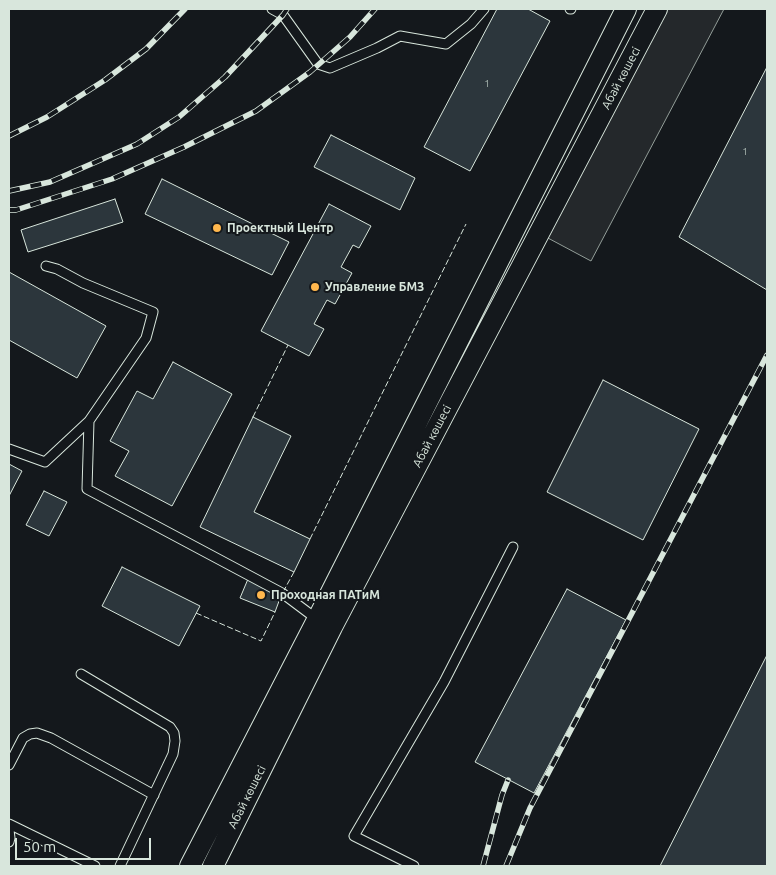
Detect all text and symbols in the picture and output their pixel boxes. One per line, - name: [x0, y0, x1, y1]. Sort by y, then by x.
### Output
- street label: Абай көшесі: [599, 44, 643, 112]
- house number: 1: [484, 78, 490, 90]
- house number: 1: [742, 146, 748, 158]
- place label: Проектный Центр: [227, 221, 333, 235]
- marker: Проектный Центр: [211, 222, 223, 234]
- place label: Управление БМЗ: [325, 280, 424, 294]
- marker: Управление БМЗ: [309, 281, 321, 293]
- street label: Абай көшесі: [410, 402, 454, 470]
- place label: Проходная ПАТиМ: [271, 588, 380, 602]
- marker: Проходная ПАТиМ: [255, 589, 267, 601]
- street label: Абай көшесі: [225, 763, 269, 831]
- scale bar: [18, 828, 154, 860]
- text: 50 m: [23, 838, 56, 855]

